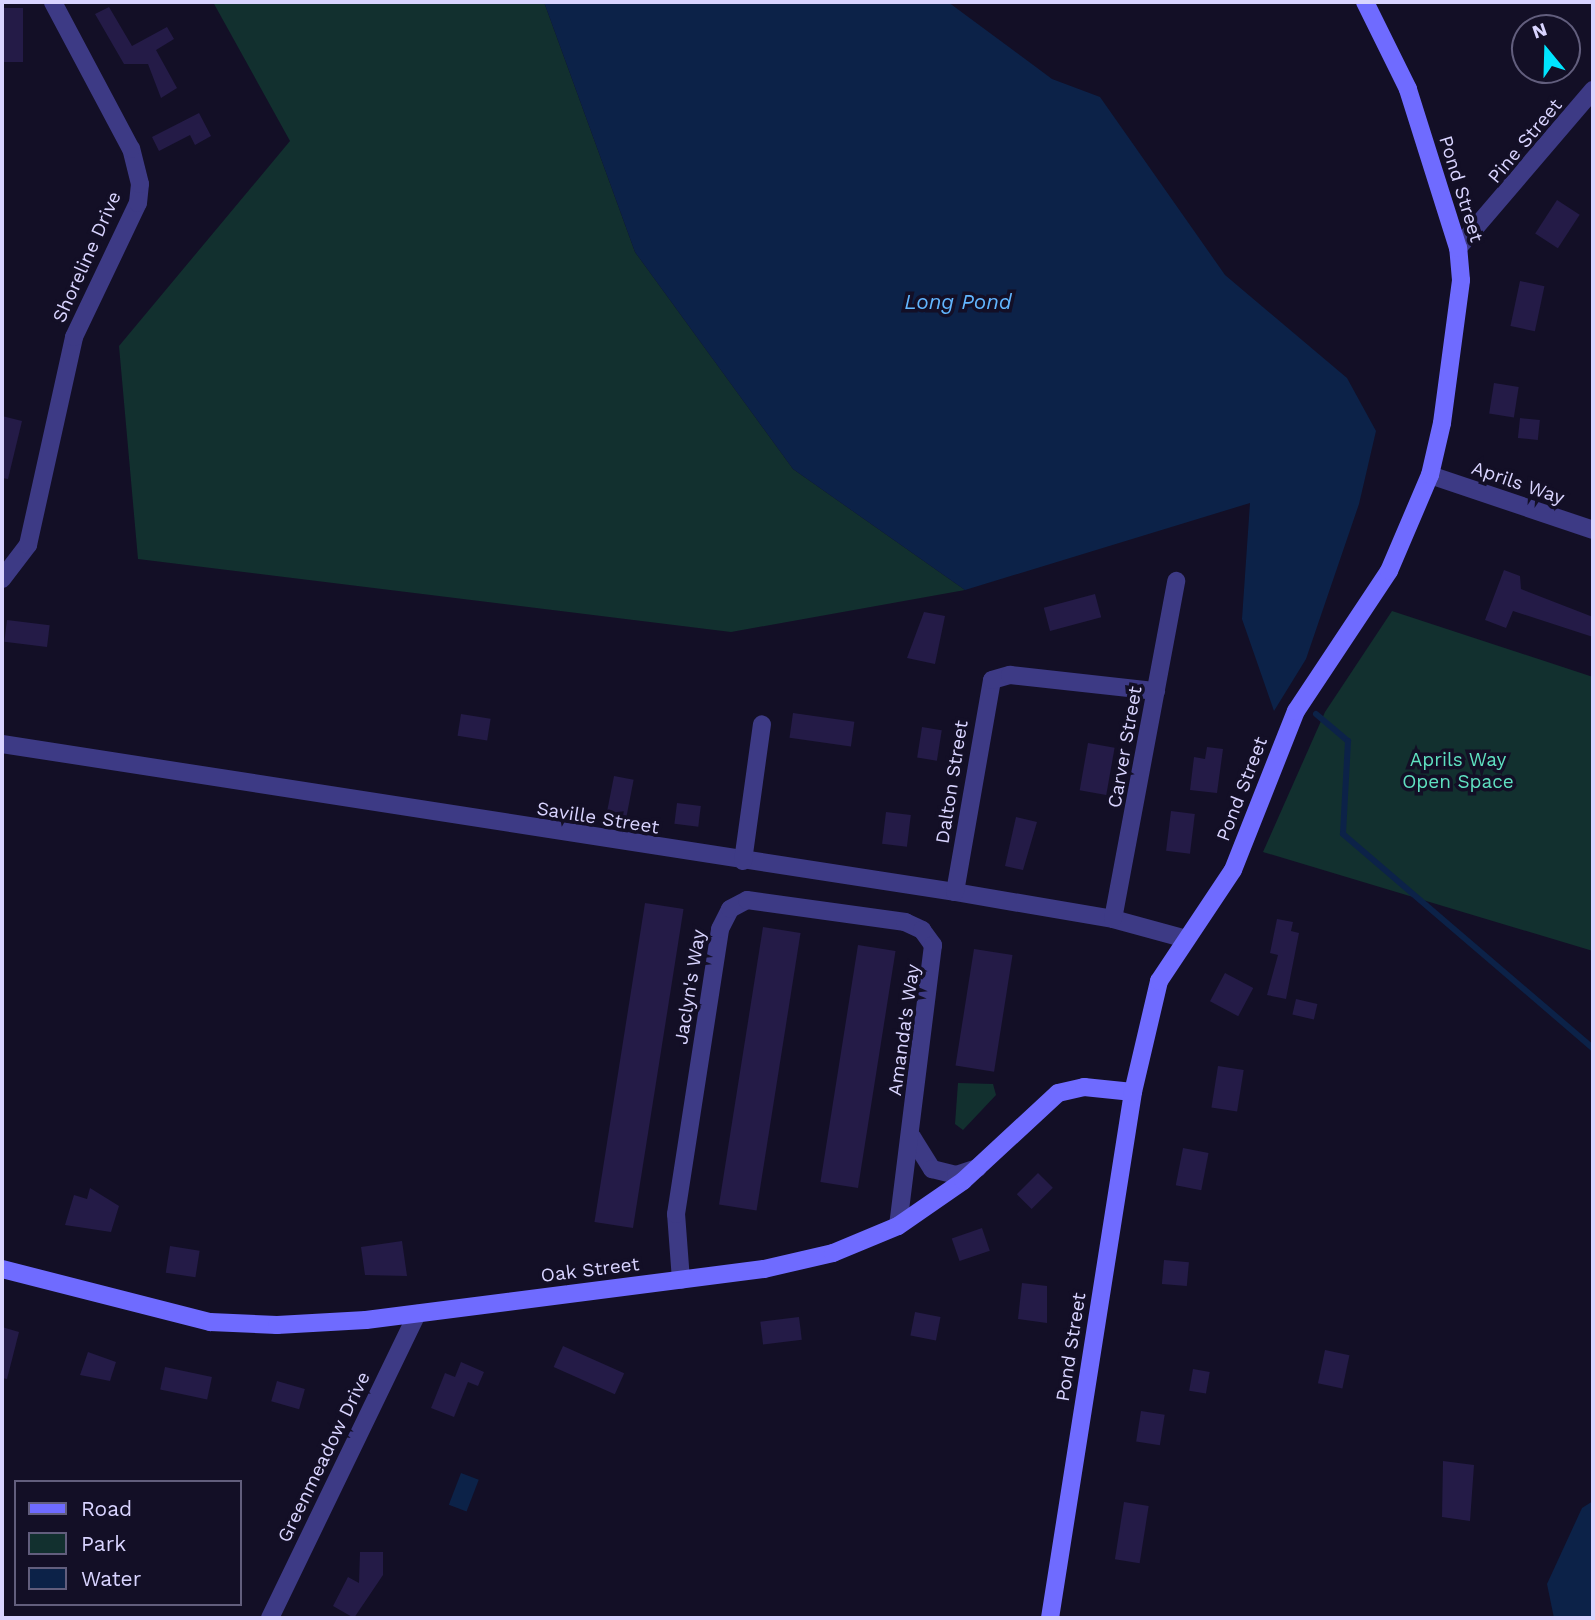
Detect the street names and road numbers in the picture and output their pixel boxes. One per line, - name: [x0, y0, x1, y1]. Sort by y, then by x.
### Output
- street label: Pine Street: [1483, 94, 1567, 188]
- street label: Pond Street: [1434, 133, 1488, 245]
- street label: Shoreline Drive: [48, 188, 126, 326]
- street label: Aprils Way: [1468, 456, 1568, 510]
- street label: Carver Street: [1103, 684, 1147, 810]
- street label: Dalton Street: [931, 719, 973, 845]
- street label: Pond Street: [1212, 733, 1272, 845]
- street label: Saville Street: [535, 797, 661, 839]
- street label: Jaclyn's Way: [670, 928, 710, 1046]
- street label: Amanda's Way: [883, 962, 925, 1098]
- street label: Oak Street: [539, 1253, 641, 1287]
- street label: Pond Street: [1051, 1291, 1091, 1403]
- street label: Greenmeadow Drive: [273, 1368, 375, 1546]

